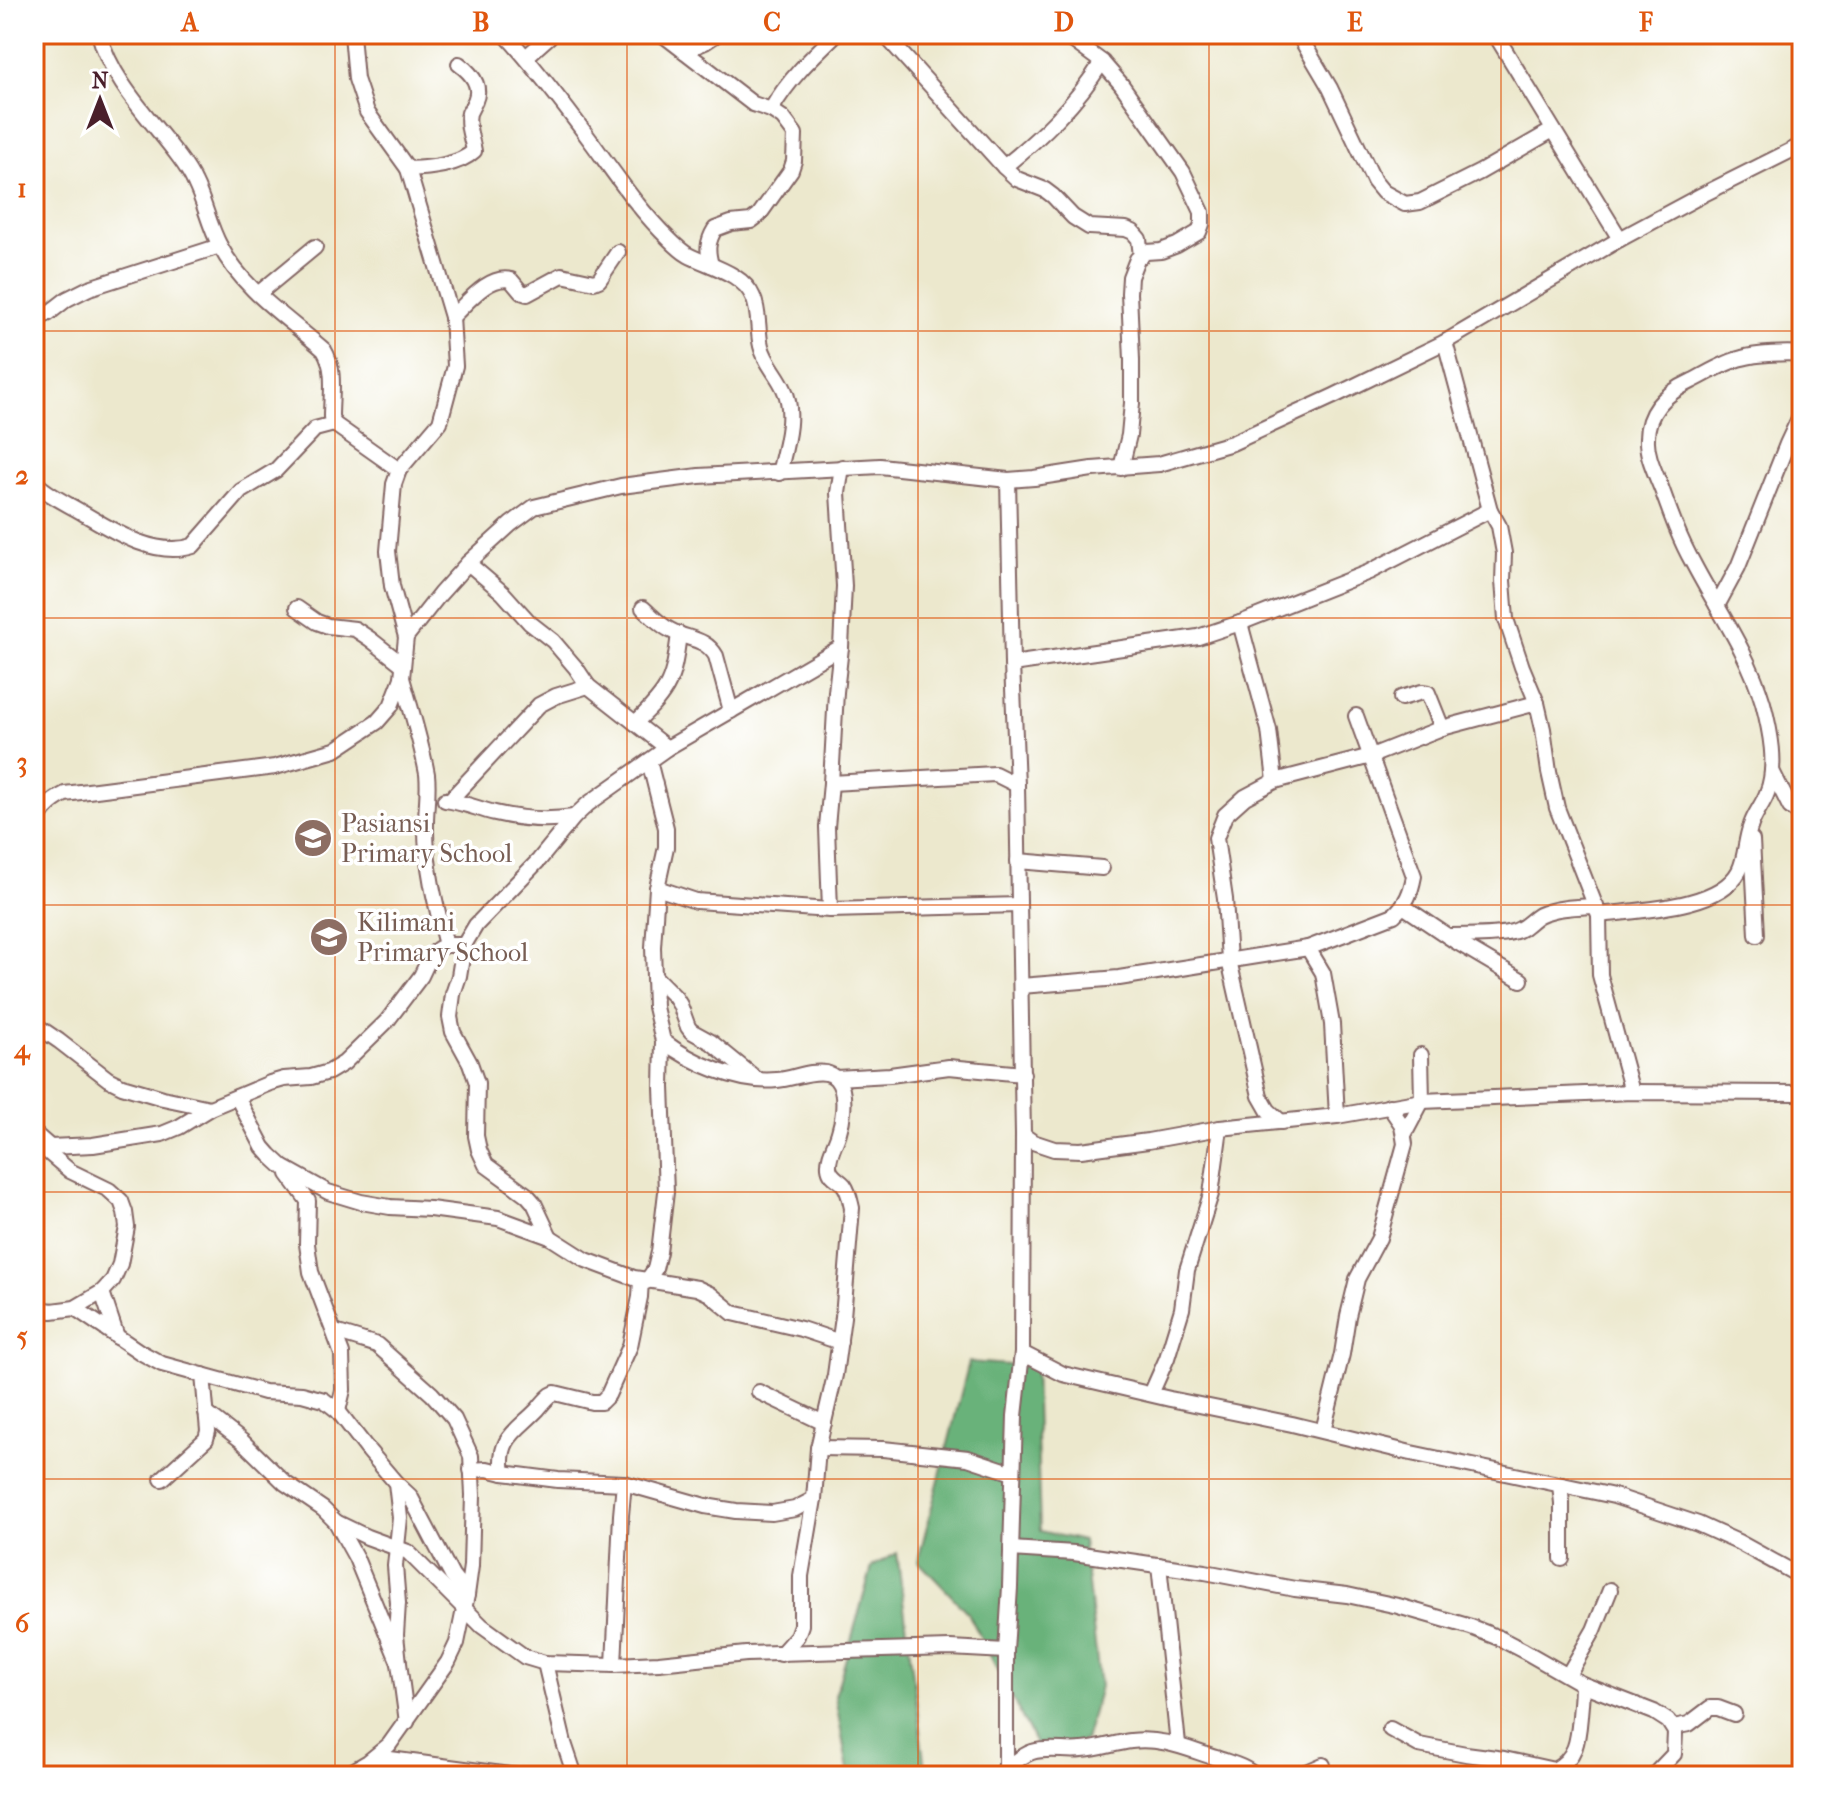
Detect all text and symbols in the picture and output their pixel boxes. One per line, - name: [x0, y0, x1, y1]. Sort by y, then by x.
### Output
- text: A: [180, 7, 200, 38]
- text: B: [473, 7, 490, 38]
- text: C: [763, 7, 781, 38]
- text: D: [1054, 7, 1074, 38]
- text: E: [1347, 7, 1363, 38]
- text: F: [1638, 7, 1653, 38]
- north arrow: [60, 60, 140, 140]
- text: N: [92, 68, 109, 94]
- text: 1: [17, 173, 27, 204]
- text: 2: [15, 460, 29, 491]
- text: 3: [17, 747, 27, 778]
- place label: Pasiansi Primary School: [341, 808, 512, 869]
- school or university icon: Pasiansi Primary School: [292, 817, 334, 859]
- place label: Kilimani Primary School: [357, 907, 528, 968]
- school or university icon: Kilimani Primary School: [308, 916, 350, 958]
- text: 4: [13, 1034, 31, 1066]
- text: 5: [16, 1321, 28, 1352]
- text: 6: [15, 1608, 30, 1639]

